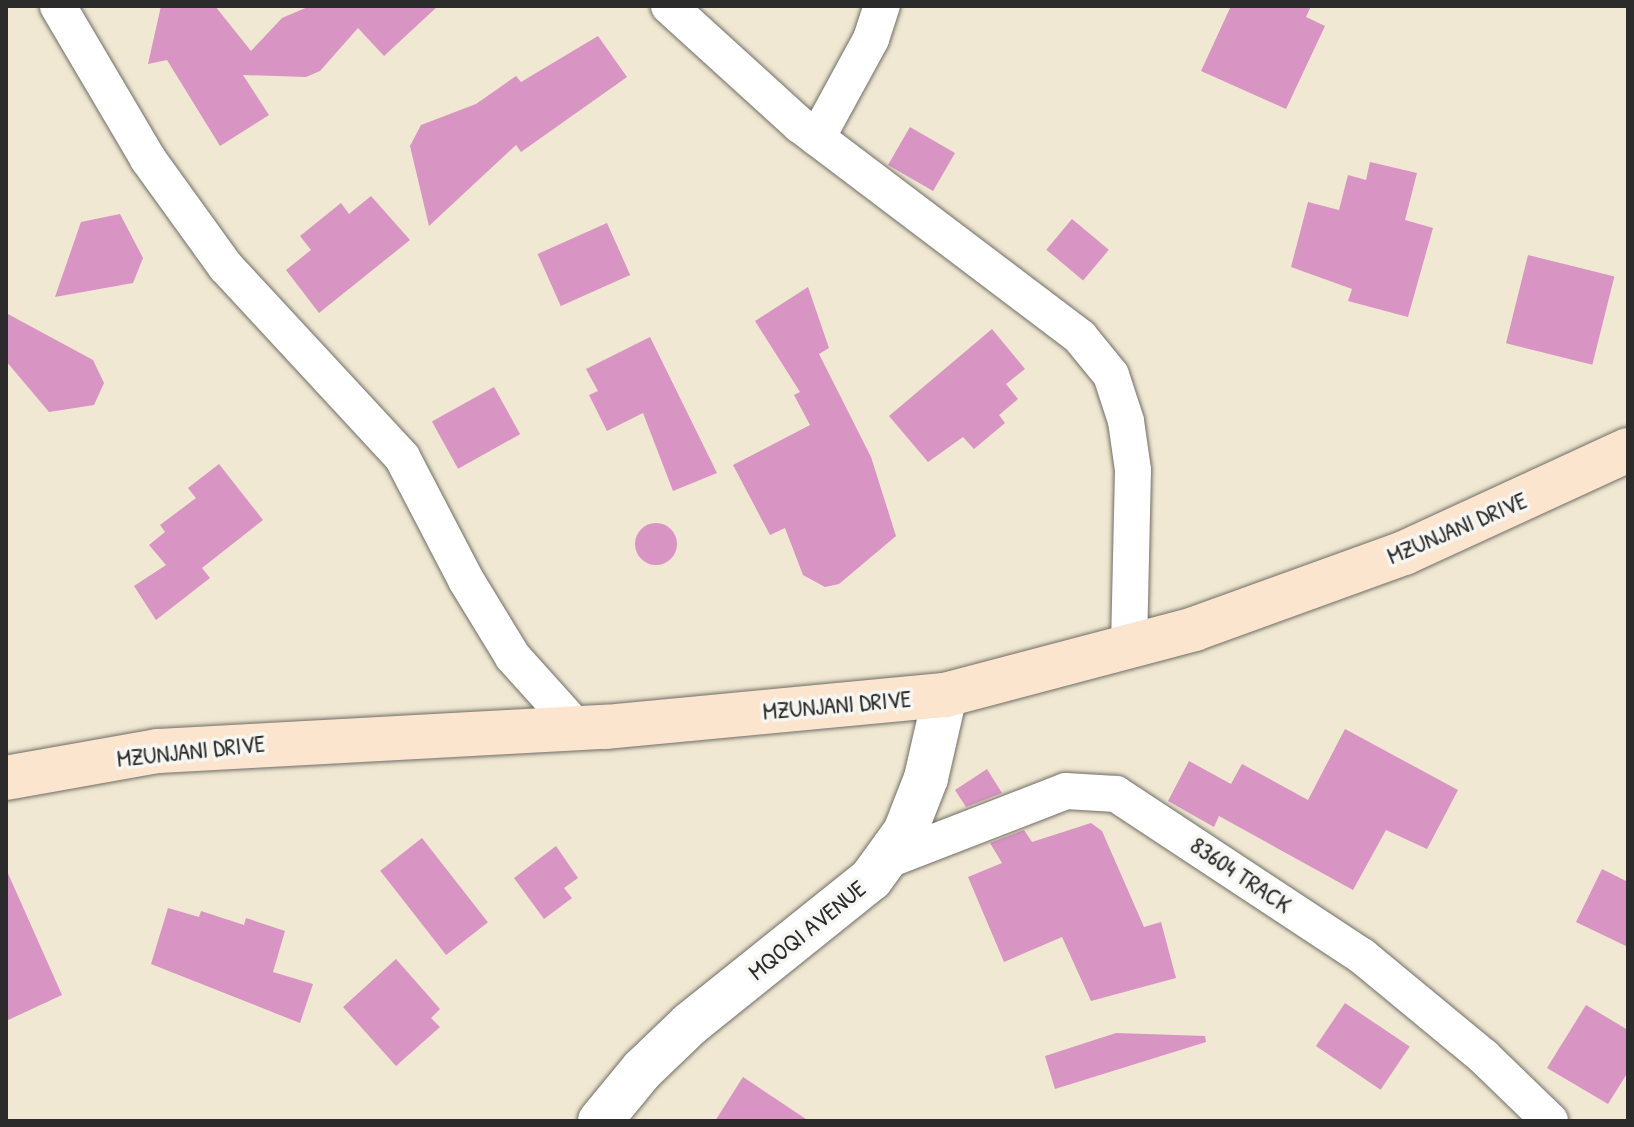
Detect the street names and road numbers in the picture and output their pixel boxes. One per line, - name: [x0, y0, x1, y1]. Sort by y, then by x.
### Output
- street label: MZUNJANI DRIVE: [1383, 486, 1531, 570]
- street label: MZUNJANI DRIVE: [762, 684, 912, 726]
- street label: MZUNJANI DRIVE: [115, 729, 267, 773]
- street label: 83604 TRACK: [1185, 831, 1297, 919]
- street label: MQOQI AVENUE: [743, 874, 871, 986]

